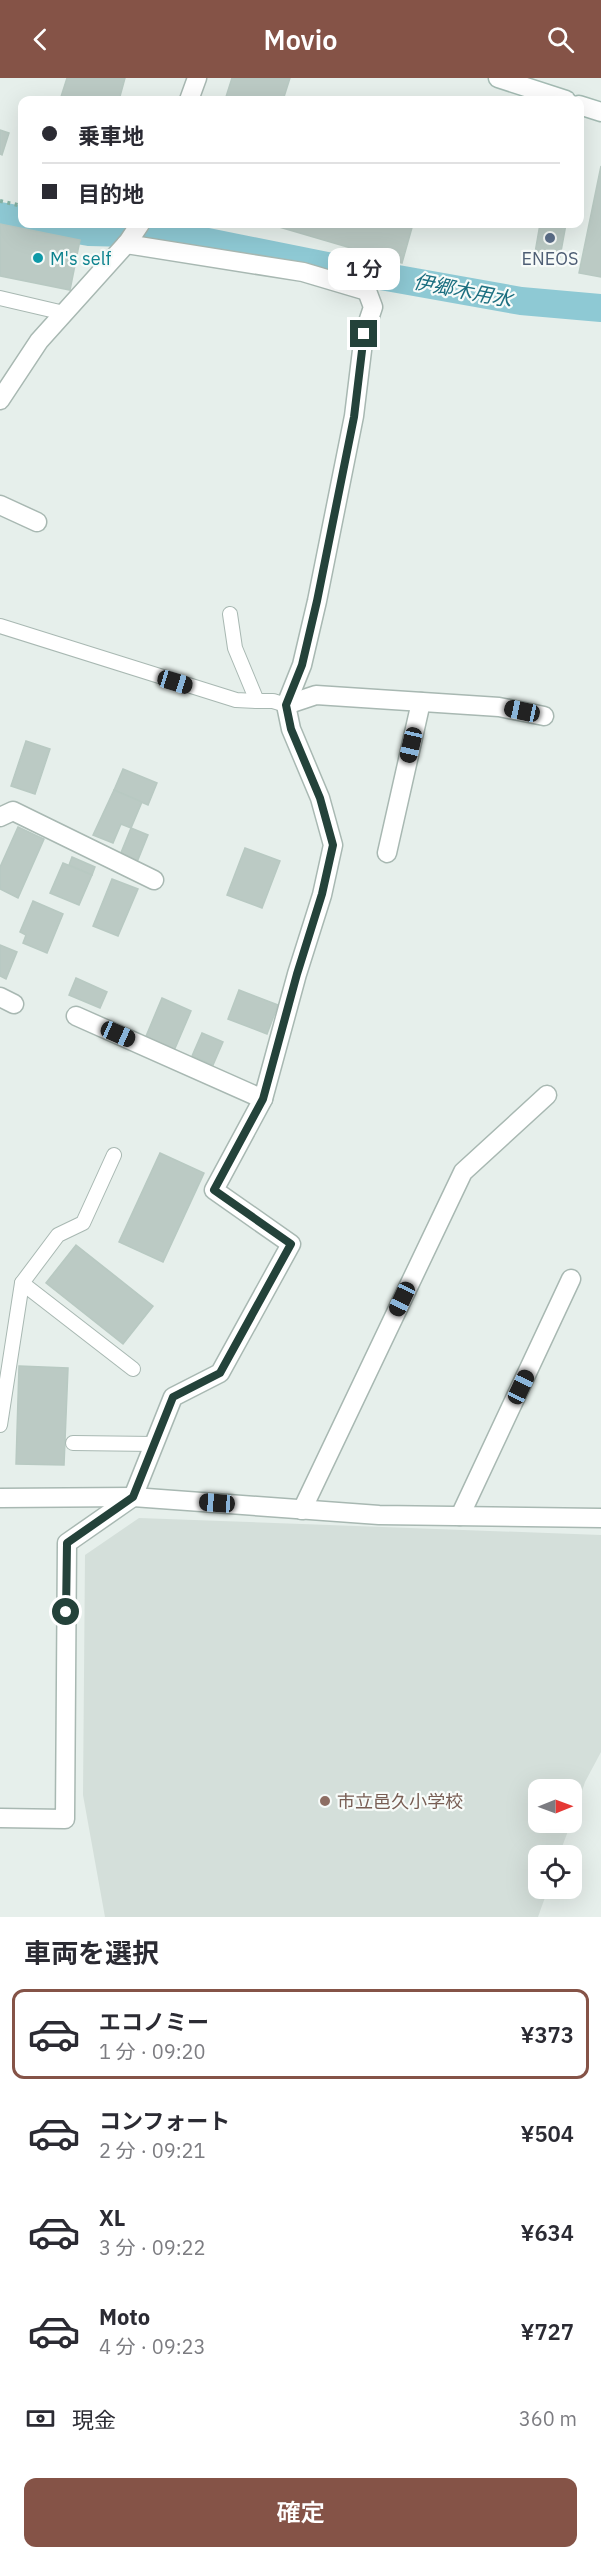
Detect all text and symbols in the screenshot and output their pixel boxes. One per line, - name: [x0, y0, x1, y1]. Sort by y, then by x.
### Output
- text: Movio: [264, 22, 337, 57]
- icon: back: [24, 23, 57, 56]
- icon: search: [544, 23, 577, 56]
- text: 乗車地: [78, 121, 144, 150]
- text: 目的地: [78, 179, 144, 208]
- marker: ENEOS: [543, 231, 557, 245]
- place label: M's self: [50, 247, 112, 270]
- callout: 1 分: [328, 247, 400, 289]
- place label: ENEOS: [522, 247, 578, 270]
- marker: M's self: [31, 251, 45, 265]
- text: 1 分: [346, 255, 382, 282]
- water label: 伊郷木用水: [411, 267, 517, 313]
- route end: [350, 320, 377, 347]
- car: [155, 668, 195, 696]
- car: [503, 698, 541, 724]
- car: [398, 725, 424, 765]
- car: [98, 1018, 138, 1050]
- car: [386, 1279, 418, 1319]
- car: [505, 1367, 537, 1407]
- car: [198, 1493, 236, 1513]
- route start: [52, 1598, 79, 1625]
- north arrow: [528, 1779, 582, 1833]
- map controls: [528, 1779, 582, 1899]
- place label: 市立邑久小学校: [337, 1790, 463, 1813]
- marker: 市立邑久小学校: [318, 1794, 332, 1808]
- button: locate: [528, 1845, 582, 1899]
- text: 車両を選択: [24, 1935, 159, 1970]
- icon: car: [27, 2007, 81, 2061]
- text: エコノミー: [99, 2007, 209, 2036]
- text: ¥373: [520, 2020, 574, 2049]
- text: 1 分 · 09:20: [99, 2038, 206, 2065]
- icon: car: [27, 2106, 81, 2160]
- text: コンフォート: [99, 2106, 230, 2135]
- text: ¥504: [520, 2119, 574, 2148]
- text: 2 分 · 09:21: [99, 2137, 206, 2164]
- text: XL: [99, 2203, 125, 2232]
- icon: car: [27, 2205, 81, 2259]
- text: ¥634: [520, 2218, 574, 2247]
- text: 3 分 · 09:22: [99, 2234, 206, 2261]
- text: Moto: [99, 2302, 150, 2331]
- icon: car: [27, 2304, 81, 2358]
- text: ¥727: [520, 2317, 574, 2346]
- text: 4 分 · 09:23: [99, 2333, 206, 2360]
- icon: cash: [24, 2402, 57, 2435]
- text: 現金: [72, 2405, 116, 2434]
- text: 360 m: [519, 2405, 577, 2432]
- button: 確定: [24, 2478, 577, 2547]

